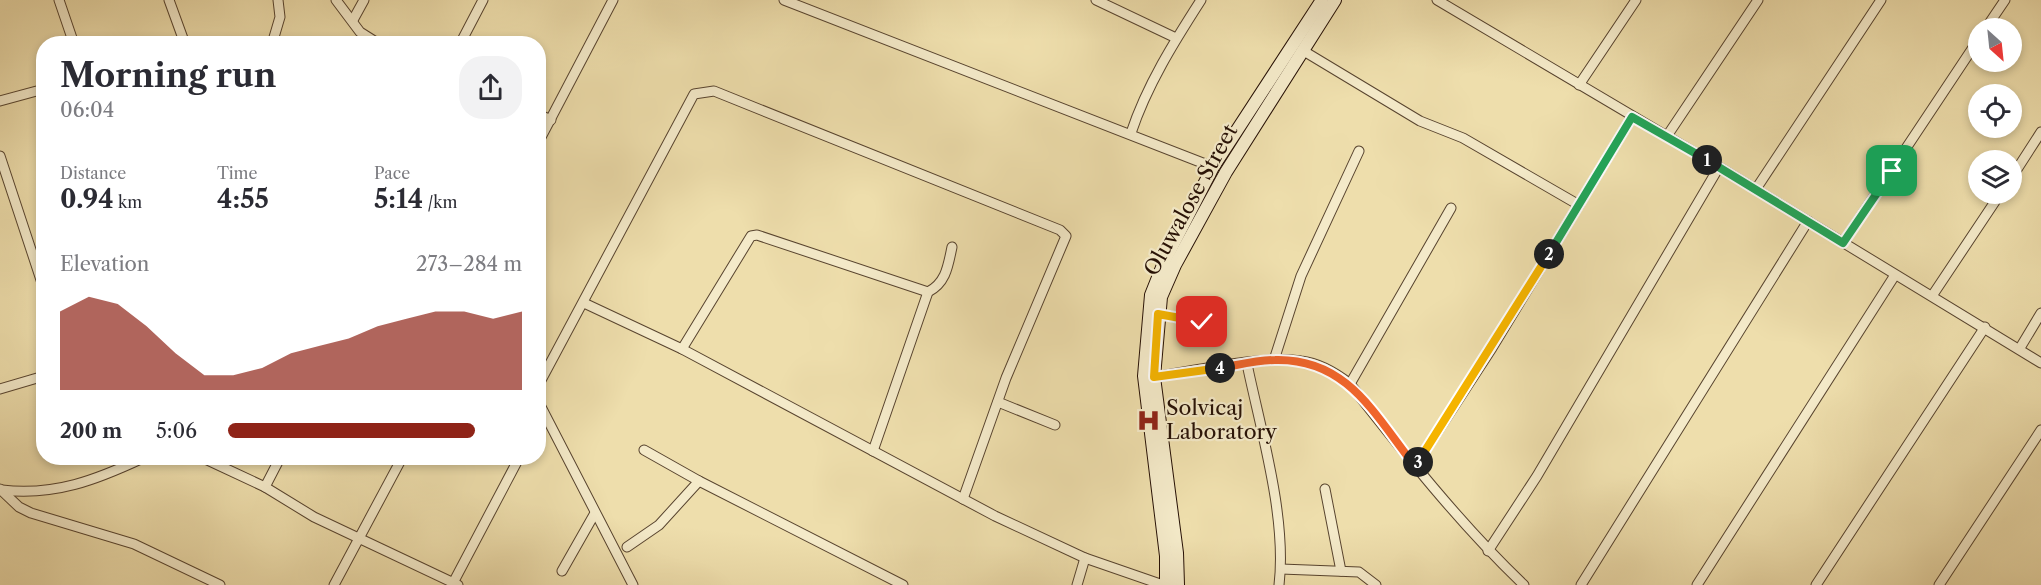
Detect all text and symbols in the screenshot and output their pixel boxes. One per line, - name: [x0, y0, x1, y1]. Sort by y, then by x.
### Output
- north arrow: [1968, 18, 2022, 72]
- map controls: [1968, 18, 2022, 204]
- text: Morning run: [60, 55, 276, 96]
- button: share: [459, 56, 522, 119]
- button: locate: [1968, 84, 2022, 138]
- text: 06:04: [60, 98, 114, 122]
- street label: Oluwalose Street: [1139, 119, 1243, 280]
- pin: 1: [1692, 145, 1722, 175]
- pin: [1866, 145, 1917, 196]
- text: 1: [1703, 150, 1711, 170]
- button: layers: [1968, 150, 2022, 204]
- icon: arrive: [1875, 154, 1908, 187]
- text: Distance: [60, 163, 126, 183]
- text: Time: [217, 163, 257, 183]
- text: Pace: [374, 163, 410, 183]
- text: 0.94: [60, 183, 114, 215]
- text: 4:55: [217, 183, 269, 215]
- text: 5:14: [374, 183, 423, 215]
- text: km: [114, 192, 142, 212]
- text: /km: [423, 192, 457, 212]
- pin: 2: [1534, 239, 1564, 269]
- text: 2: [1544, 244, 1554, 264]
- text: Elevation: [60, 252, 149, 276]
- text: 273–284 m: [416, 252, 522, 276]
- pin: [1176, 296, 1227, 347]
- icon: check: [1185, 305, 1218, 338]
- pin: 4: [1205, 353, 1235, 383]
- text: 4: [1215, 358, 1225, 378]
- place label: Solvicaj Laboratory: [1166, 395, 1277, 444]
- hospital icon: Solvicaj Laboratory: [1135, 407, 1161, 433]
- text: 200 m: [60, 419, 122, 443]
- text: 5:06: [156, 419, 197, 443]
- pin: 3: [1403, 447, 1433, 477]
- text: 3: [1413, 452, 1423, 472]

